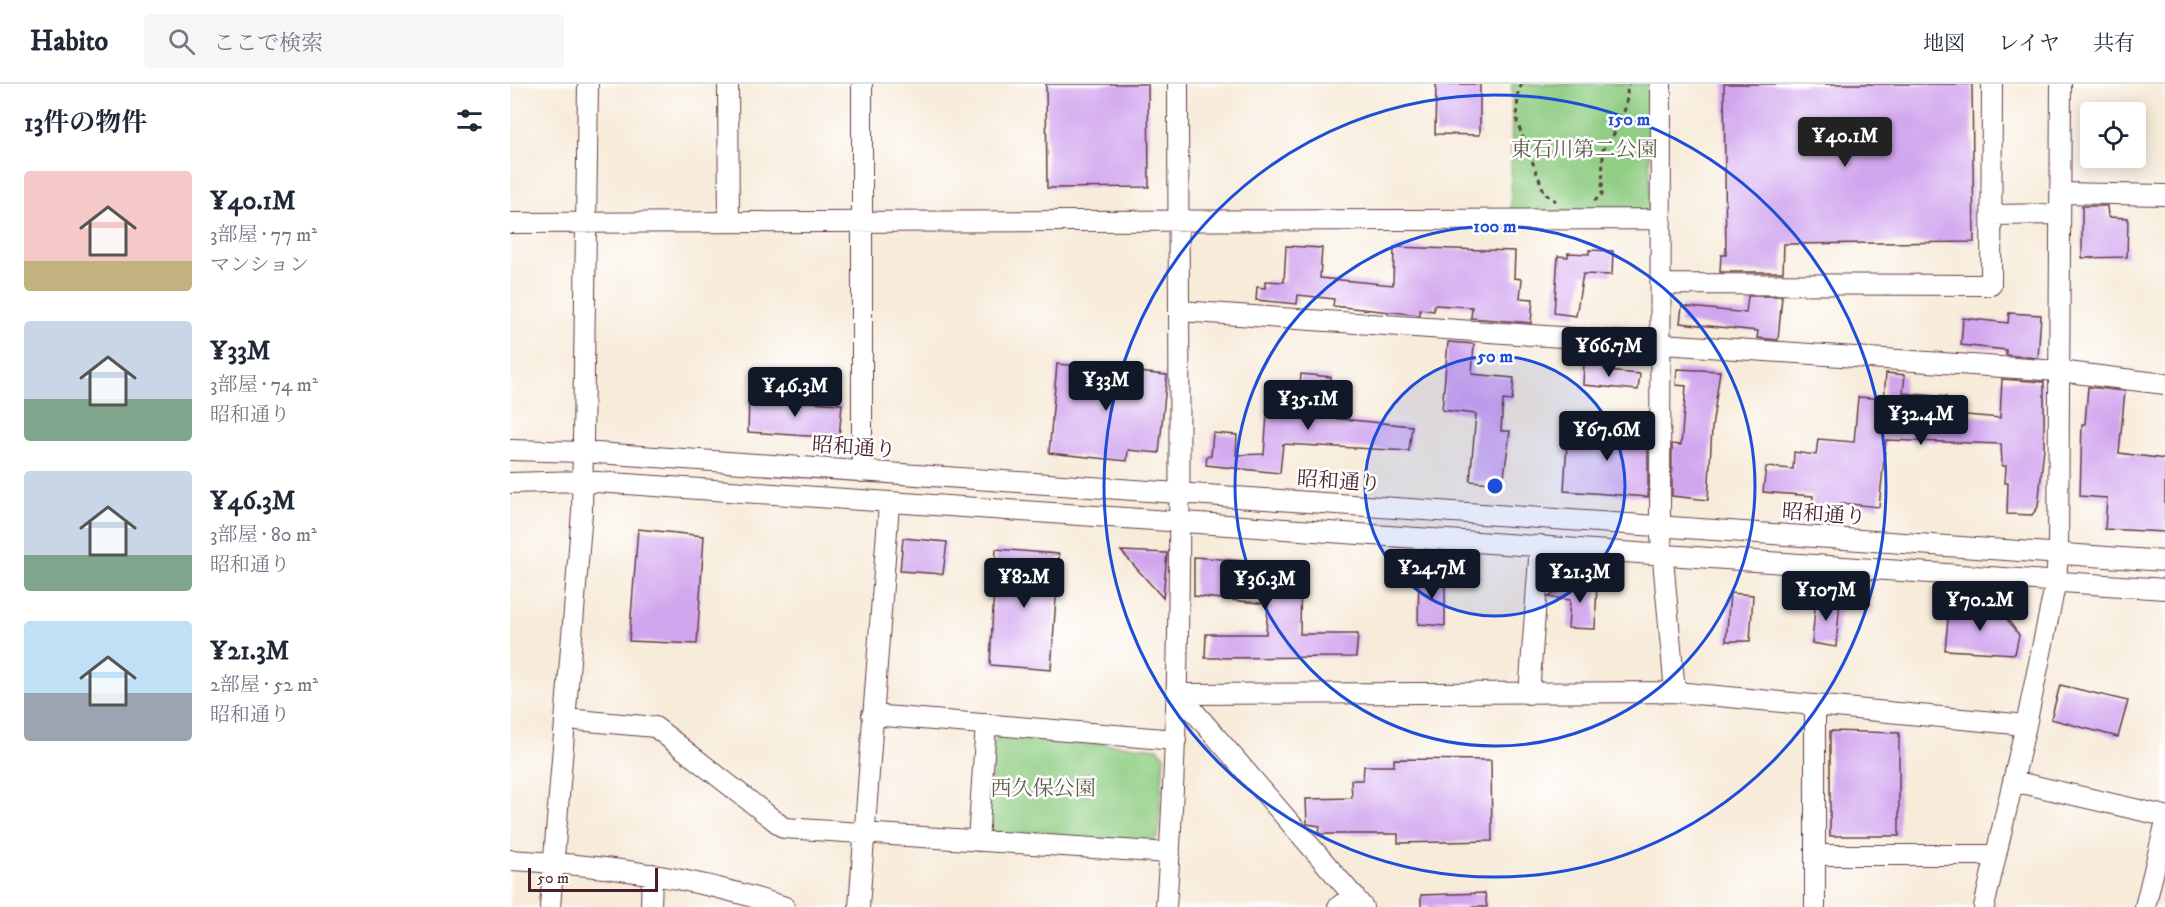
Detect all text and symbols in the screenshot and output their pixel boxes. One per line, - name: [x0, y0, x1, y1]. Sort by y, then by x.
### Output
- search box: [144, 14, 564, 68]
- text: Habito: [30, 24, 108, 59]
- icon: search: [165, 25, 198, 58]
- text: ここで検索: [213, 30, 323, 57]
- text: 地図: [1923, 31, 1965, 57]
- text: レイヤ: [1998, 31, 2060, 57]
- text: 共有: [2093, 31, 2135, 57]
- map controls: [2080, 102, 2146, 168]
- button: locate: [2080, 102, 2146, 168]
- icon: filters: [453, 104, 486, 137]
- text: 13件の物件: [24, 107, 147, 140]
- text: 150 m: [1608, 109, 1651, 131]
- pin: ¥40.1M: [1796, 117, 1894, 168]
- text: ¥40.1M: [1812, 124, 1878, 149]
- park label: 東石川第二公園: [1511, 137, 1658, 163]
- text: ¥40.1M: [210, 185, 296, 218]
- icon: home: [72, 195, 144, 267]
- text: 100 m: [1473, 216, 1517, 238]
- text: 3部屋 · 77 m²: [210, 223, 317, 248]
- text: マンション: [210, 253, 309, 278]
- pin: ¥66.7M: [1560, 327, 1658, 378]
- text: ¥66.7M: [1576, 334, 1642, 359]
- text: ¥33M: [210, 335, 271, 368]
- icon: home: [72, 345, 144, 417]
- text: 50 m: [1476, 346, 1513, 368]
- pin: ¥33M: [1070, 361, 1142, 412]
- pin: ¥46.3M: [746, 367, 844, 418]
- text: ¥33M: [1083, 368, 1129, 393]
- text: 3部屋 · 74 m²: [210, 373, 318, 398]
- text: ¥46.3M: [762, 374, 828, 399]
- pin: ¥35.1M: [1259, 380, 1357, 431]
- text: ¥35.1M: [1278, 387, 1338, 412]
- pin: ¥32.4M: [1872, 395, 1970, 446]
- text: ¥32.4M: [1888, 402, 1954, 427]
- text: 昭和通り: [210, 403, 290, 428]
- pin: ¥67.6M: [1558, 411, 1656, 462]
- text: ¥67.6M: [1573, 418, 1641, 443]
- street label: 昭和通り: [811, 432, 897, 464]
- street label: 昭和通り: [1296, 466, 1382, 498]
- centre of rings: [1485, 476, 1505, 496]
- text: ¥46.3M: [210, 485, 296, 518]
- icon: home: [72, 495, 144, 567]
- street label: 昭和通り: [1781, 499, 1867, 531]
- text: 3部屋 · 80 m²: [210, 523, 317, 548]
- pin: ¥24.7M: [1383, 549, 1481, 600]
- text: 昭和通り: [210, 553, 290, 578]
- pin: ¥21.3M: [1531, 553, 1629, 604]
- text: ¥24.7M: [1398, 556, 1466, 581]
- pin: ¥82M: [988, 558, 1060, 609]
- pin: ¥36.3M: [1216, 560, 1314, 611]
- text: ¥21.3M: [1549, 560, 1611, 585]
- text: ¥82M: [998, 565, 1050, 590]
- text: ¥36.3M: [1234, 567, 1296, 592]
- pin: ¥107M: [1784, 571, 1868, 622]
- text: ¥107M: [1796, 578, 1856, 603]
- pin: ¥70.2M: [1931, 581, 2029, 632]
- text: ¥70.2M: [1946, 588, 2014, 613]
- text: ¥21.3M: [210, 635, 289, 668]
- icon: home: [72, 645, 144, 717]
- text: 2部屋 · 52 m²: [210, 673, 318, 698]
- text: 昭和通り: [210, 703, 290, 728]
- park label: 西久保公園: [991, 776, 1096, 802]
- scale bar: [528, 865, 658, 892]
- text: 50 m: [537, 868, 569, 888]

